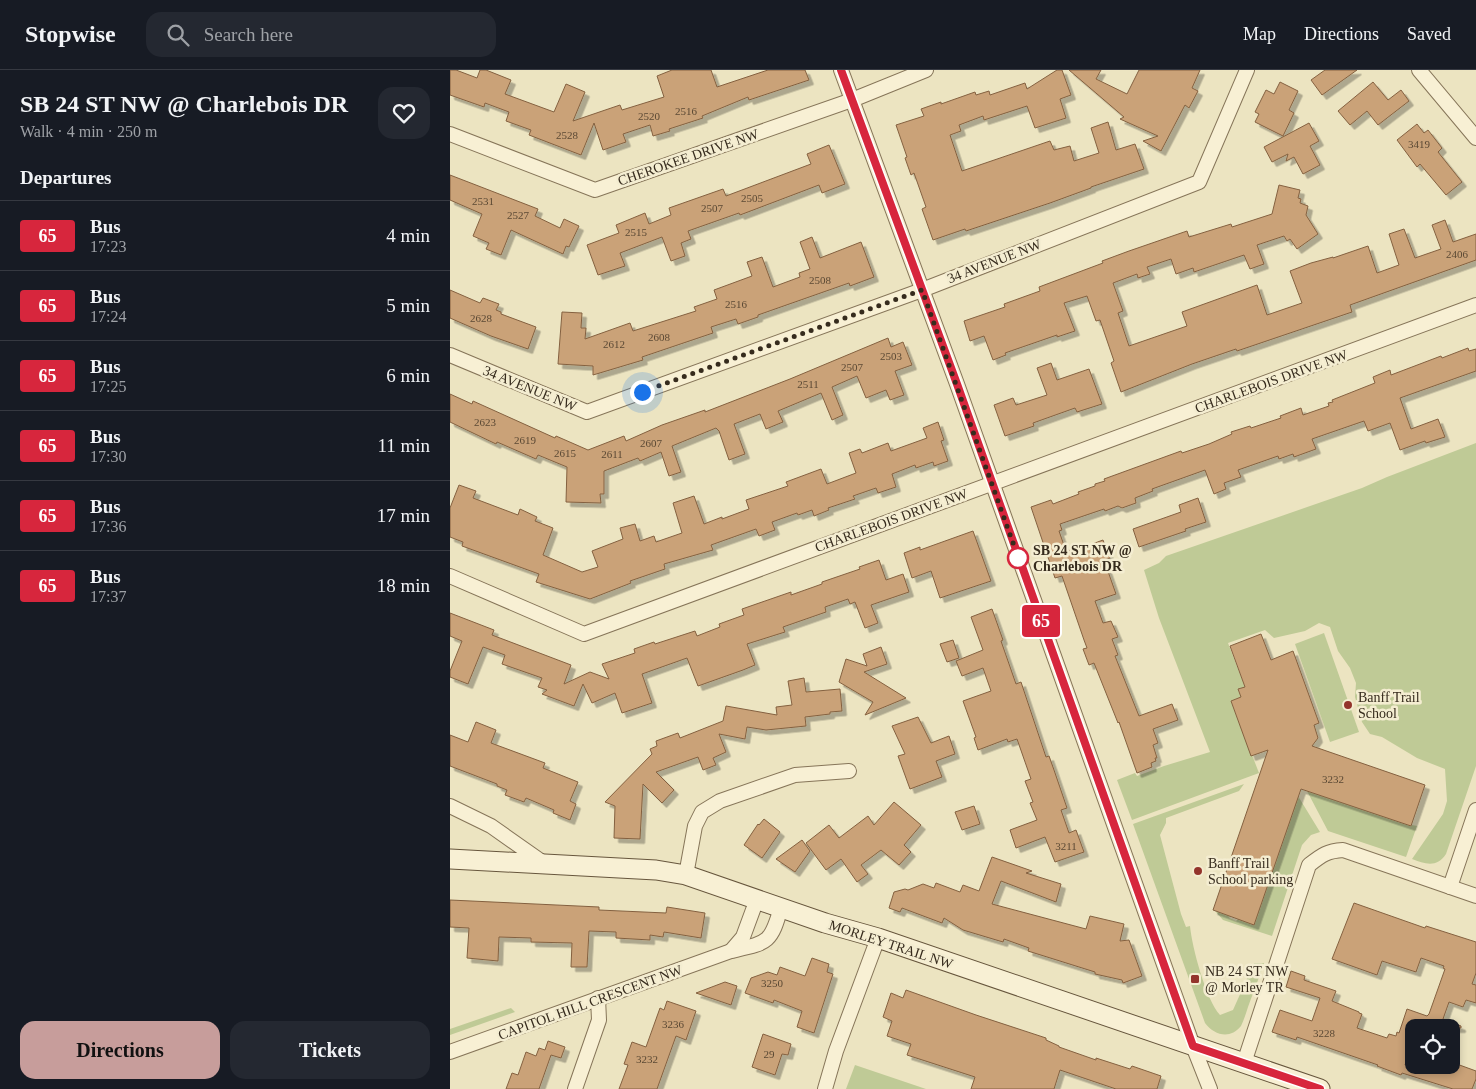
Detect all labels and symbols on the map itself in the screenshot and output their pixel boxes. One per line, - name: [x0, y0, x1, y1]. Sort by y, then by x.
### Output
- house number: 2516: [675, 105, 698, 117]
- house number: 2520: [638, 110, 661, 122]
- street label: CHEROKEE DRIVE NW: [616, 126, 761, 189]
- house number: 2528: [556, 129, 579, 141]
- house number: 3419: [1408, 138, 1431, 150]
- house number: 2505: [741, 192, 764, 204]
- house number: 2531: [472, 195, 494, 207]
- house number: 2507: [701, 202, 724, 214]
- house number: 2527: [507, 209, 530, 221]
- house number: 2515: [625, 226, 648, 238]
- street label: 34 AVENUE NW: [945, 236, 1044, 286]
- house number: 2406: [1446, 248, 1469, 260]
- house number: 2508: [809, 274, 832, 286]
- house number: 2516: [725, 298, 748, 310]
- house number: 2628: [470, 312, 493, 324]
- house number: 2608: [648, 331, 671, 343]
- house number: 2612: [603, 338, 625, 350]
- street label: CHARLEBOIS DRIVE NW: [1193, 347, 1350, 416]
- house number: 2503: [880, 350, 903, 362]
- house number: 2507: [841, 361, 864, 373]
- street label: 34 AVENUE NW: [481, 363, 579, 414]
- house number: 2511: [797, 378, 819, 390]
- your location: [630, 380, 655, 405]
- house number: 2623: [474, 416, 497, 428]
- house number: 2619: [514, 434, 537, 446]
- house number: 2607: [640, 437, 663, 449]
- house number: 2615: [554, 447, 577, 459]
- house number: 2611: [601, 448, 623, 460]
- street label: CHARLEBOIS DRIVE NW: [813, 486, 970, 555]
- place label: SB 24 ST NW @ Charlebois DR: [1033, 543, 1132, 574]
- marker: SB 24 ST NW @ Charlebois DR: [1007, 547, 1029, 569]
- line badge: 65: [1018, 605, 1064, 637]
- place label: Banff Trail School: [1358, 690, 1420, 721]
- marker: Banff Trail School: [1342, 699, 1354, 711]
- house number: 3232: [1322, 773, 1344, 785]
- house number: 3211: [1055, 840, 1077, 852]
- place label: Banff Trail School parking: [1208, 856, 1293, 887]
- marker: Banff Trail School parking: [1192, 865, 1204, 877]
- street label: MORLEY TRAIL NW: [827, 917, 955, 972]
- street label: CAPITOL HILL CRESCENT NW: [496, 962, 685, 1043]
- place label: NB 24 ST NW @ Morley TR: [1205, 964, 1289, 995]
- marker: NB 24 ST NW @ Morley TR: [1189, 973, 1201, 985]
- house number: 3250: [761, 977, 784, 989]
- house number: 3236: [662, 1018, 685, 1030]
- house number: 3228: [1313, 1027, 1336, 1039]
- house number: 29: [764, 1048, 775, 1060]
- house number: 3232: [636, 1053, 658, 1065]

